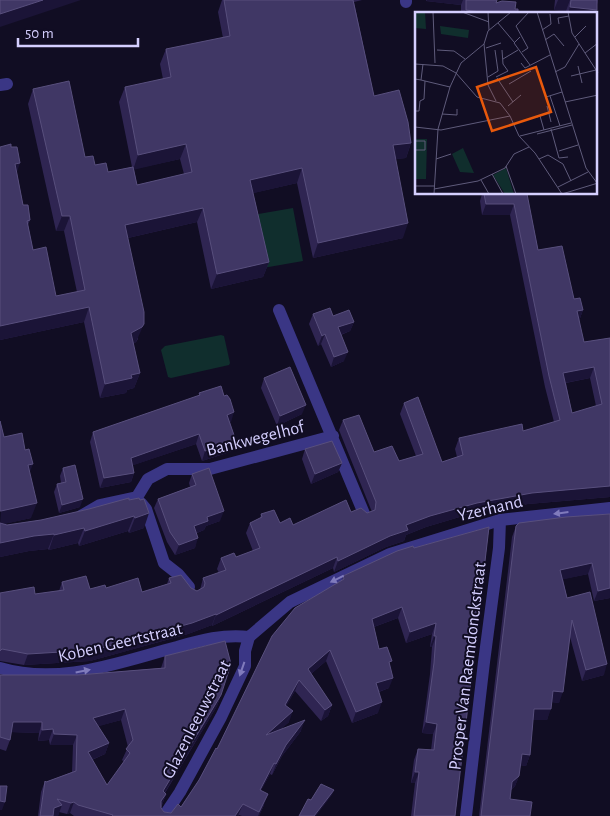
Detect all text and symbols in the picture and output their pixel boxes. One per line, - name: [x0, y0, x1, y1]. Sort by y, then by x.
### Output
- inset map: [415, 12, 598, 195]
- scale bar: [18, 15, 138, 47]
- text: 50 m: [25, 26, 54, 41]
- street label: Bankwegelhof: [204, 418, 307, 460]
- street label: Yzerhand: [456, 493, 525, 525]
- one-way arrow: [553, 509, 569, 517]
- street label: Prosper Van Raemdonckstraat: [446, 561, 490, 771]
- one-way arrow: [330, 575, 344, 583]
- street label: Koben Geertstraat: [56, 620, 184, 666]
- street label: Glazenleeuwstraat: [159, 657, 235, 782]
- one-way arrow: [238, 662, 246, 677]
- one-way arrow: [75, 667, 91, 675]

